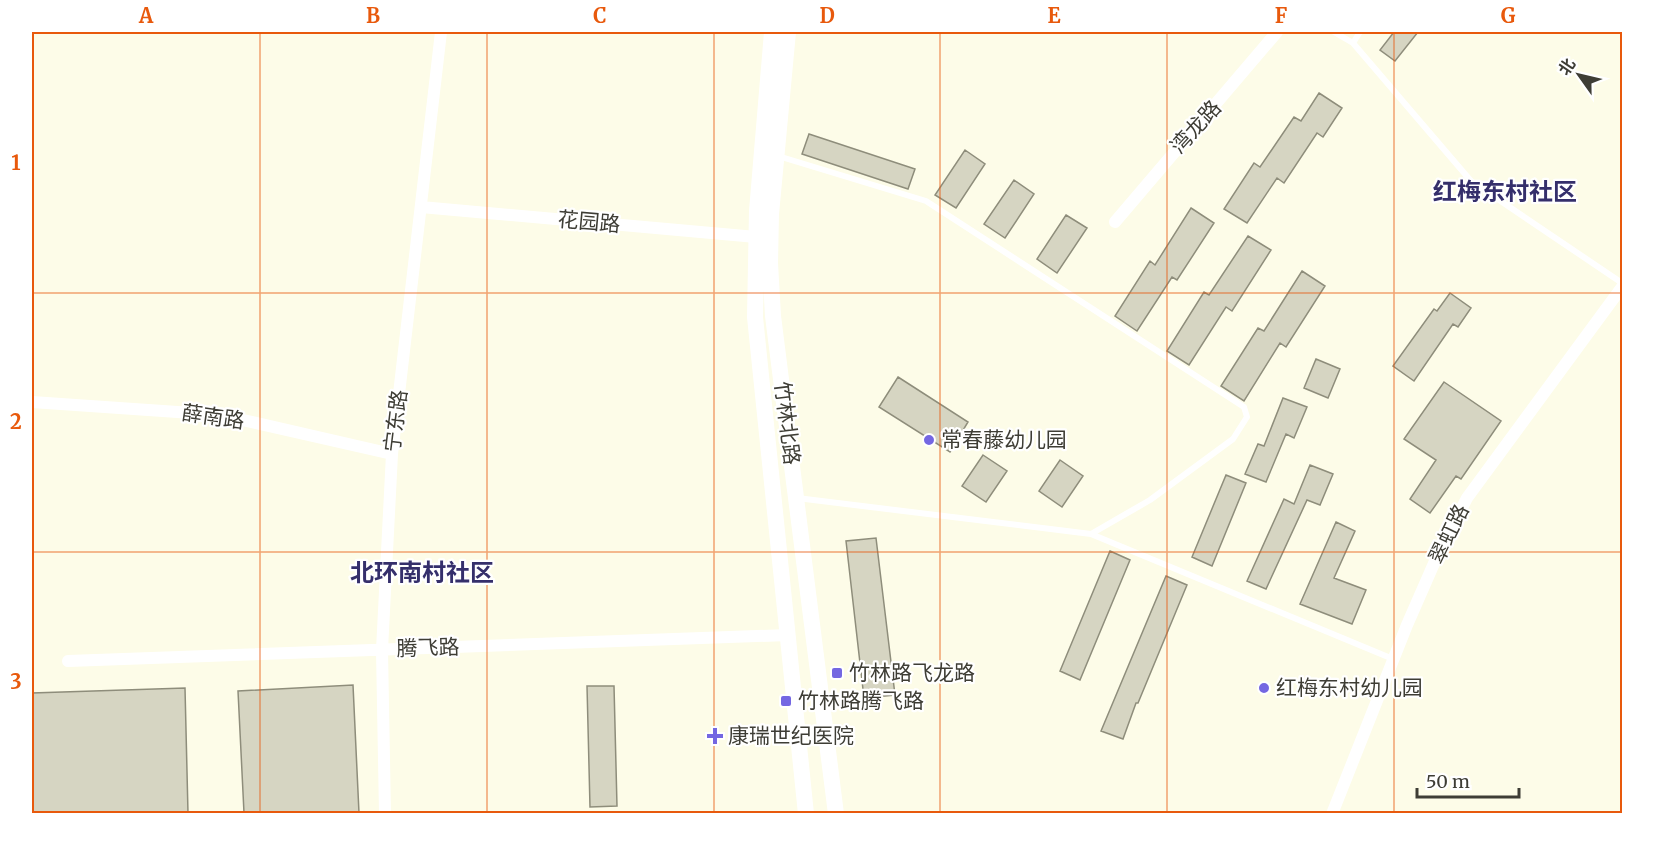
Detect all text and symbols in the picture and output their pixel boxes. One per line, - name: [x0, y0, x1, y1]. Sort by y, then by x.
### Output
- text: A: [138, 3, 154, 28]
- text: B: [366, 3, 380, 28]
- text: C: [593, 3, 607, 28]
- text: D: [819, 3, 835, 28]
- text: E: [1047, 3, 1061, 28]
- text: F: [1275, 3, 1288, 28]
- text: G: [1501, 3, 1516, 28]
- north arrow: [1549, 45, 1609, 105]
- text: 北: [1554, 54, 1579, 79]
- street label: 湾龙路: [1165, 94, 1227, 159]
- text: 1: [11, 150, 21, 175]
- district label: 红梅东村社区: [1433, 176, 1577, 207]
- street label: 花园路: [556, 205, 622, 238]
- street label: 竹林北路: [769, 380, 806, 466]
- street label: 宁东路: [378, 388, 413, 454]
- street label: 薛南路: [180, 399, 246, 434]
- text: 2: [10, 409, 22, 434]
- place label: 常春藤幼儿园: [941, 426, 1067, 453]
- marker: 常春藤幼儿园: [922, 433, 936, 447]
- street label: 翠虹路: [1423, 500, 1474, 568]
- district label: 北环南村社区: [350, 557, 494, 588]
- street label: 腾飞路: [396, 633, 460, 662]
- place label: 竹林路飞龙路: [849, 659, 975, 686]
- marker: 竹林路飞龙路: [830, 666, 844, 680]
- text: 3: [10, 669, 22, 694]
- place label: 红梅东村幼儿园: [1276, 674, 1423, 701]
- marker: 红梅东村幼儿园: [1257, 681, 1271, 695]
- place label: 竹林路腾飞路: [798, 687, 924, 714]
- marker: 竹林路腾飞路: [779, 694, 793, 708]
- place label: 康瑞世纪医院: [728, 722, 854, 749]
- marker: 康瑞世纪医院: [706, 727, 724, 745]
- scale bar: [1417, 761, 1519, 799]
- text: 50 m: [1426, 770, 1470, 793]

